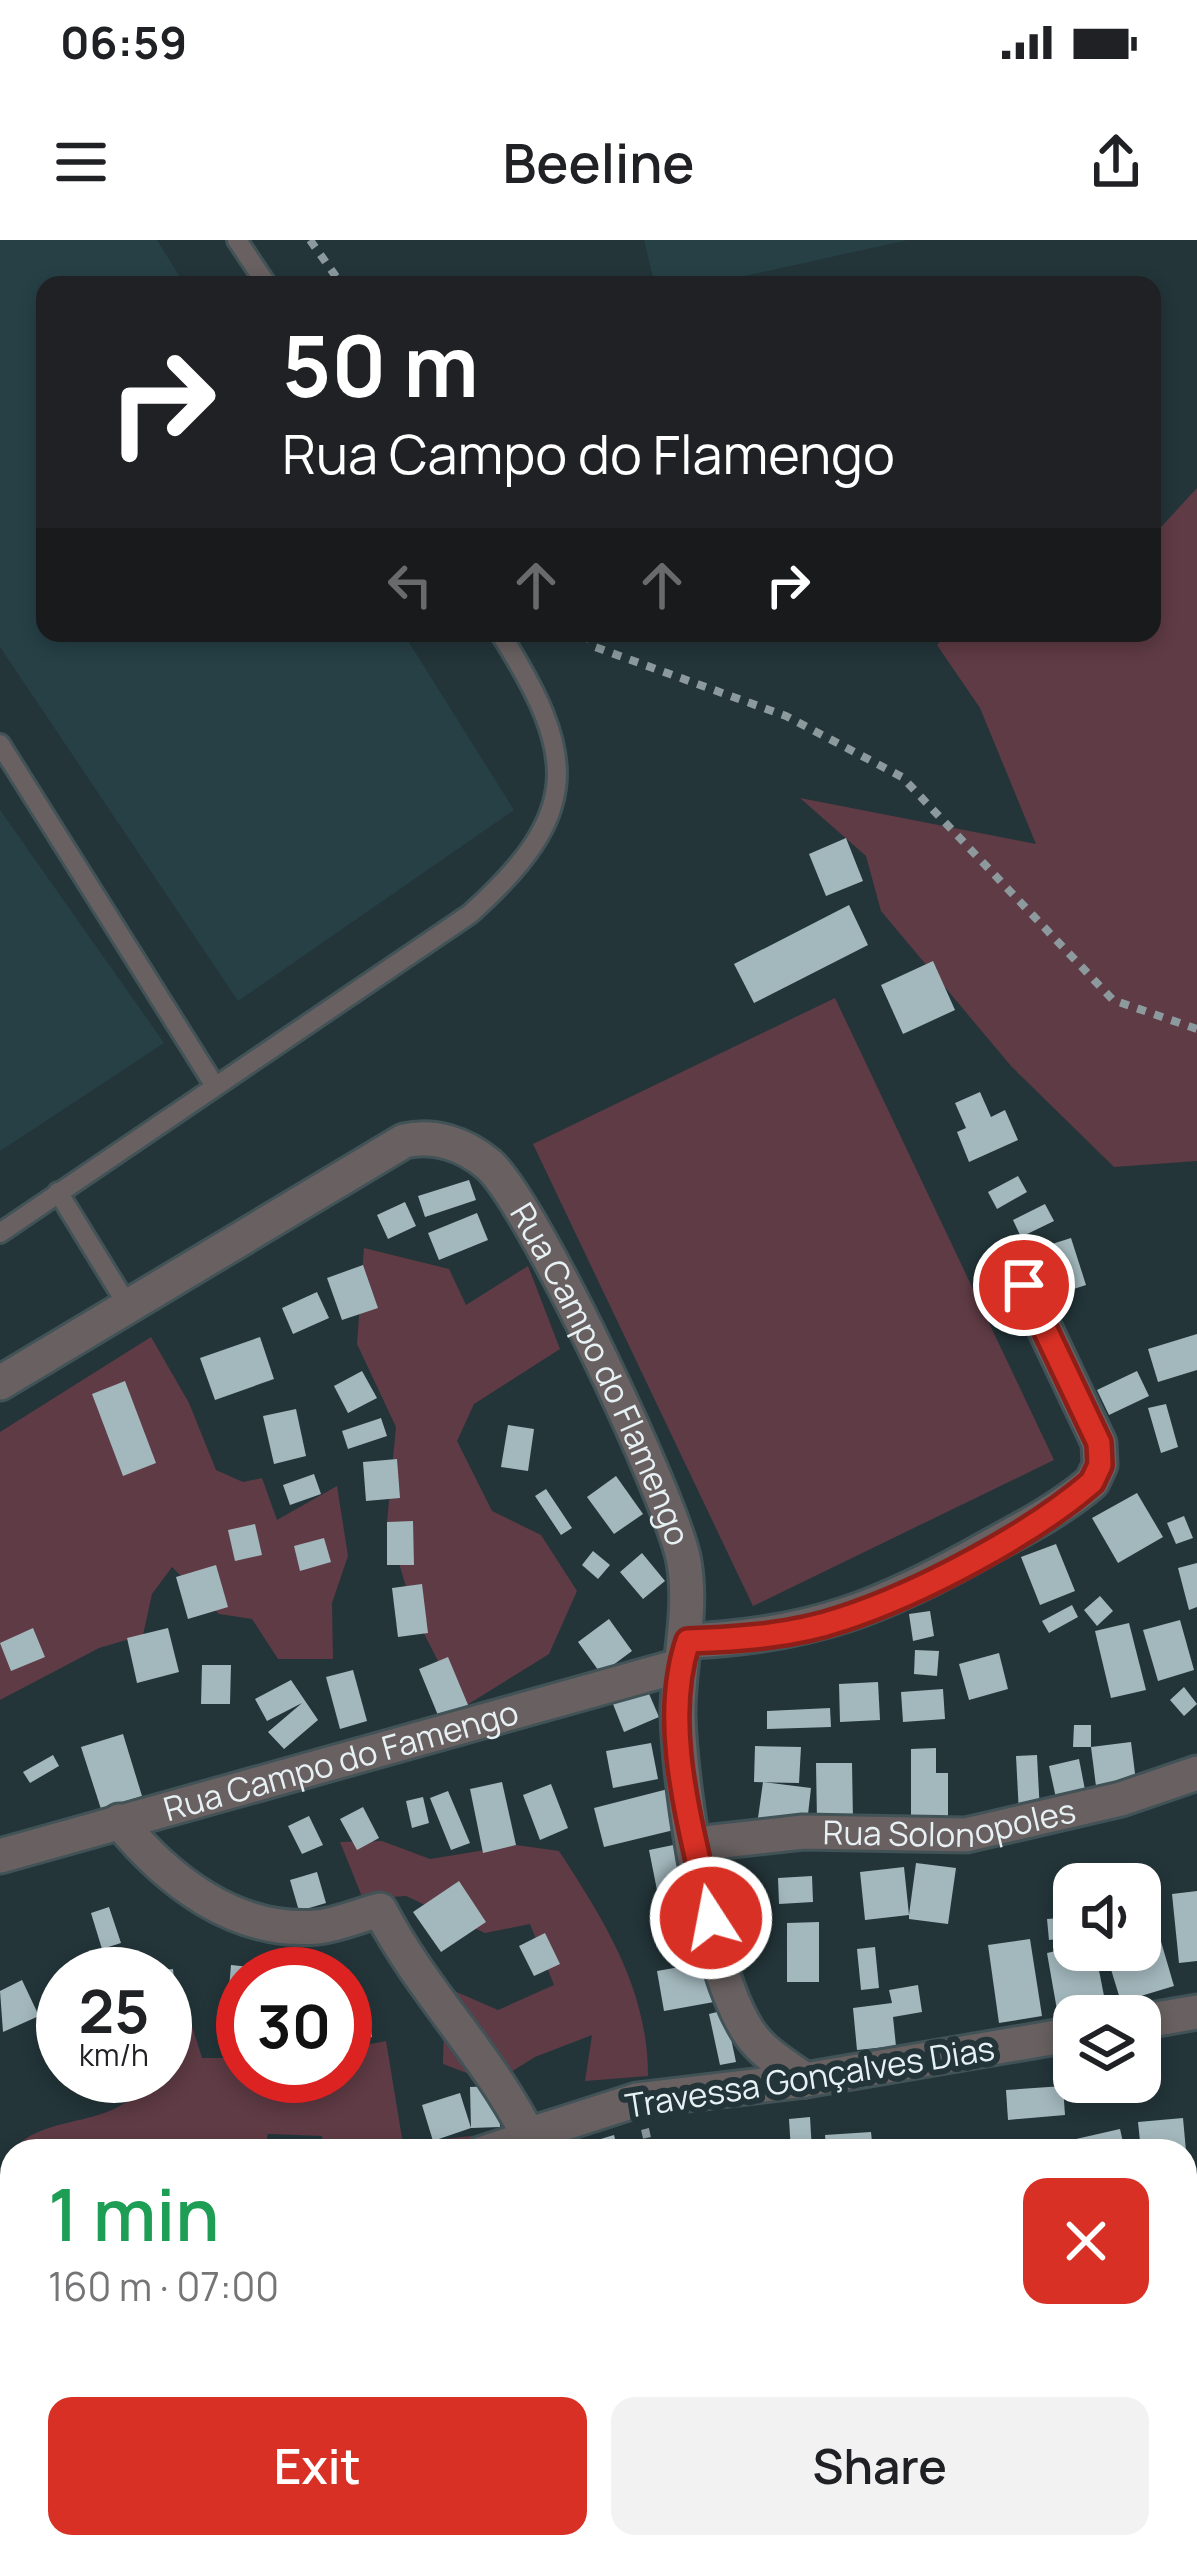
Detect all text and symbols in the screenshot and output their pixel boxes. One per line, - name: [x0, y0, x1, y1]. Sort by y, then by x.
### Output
- text: 06:59: [60, 11, 187, 73]
- text: Beeline: [503, 125, 694, 199]
- icon: menu: [48, 129, 114, 195]
- icon: share: [1083, 129, 1149, 195]
- text: 50 m: [282, 307, 479, 422]
- icon: right: [84, 324, 240, 480]
- text: Rua Campo do Flamengo: [282, 416, 895, 490]
- icon: left: [377, 552, 443, 618]
- icon: ahead: [503, 552, 569, 618]
- icon: ahead: [629, 552, 695, 618]
- icon: right: [755, 552, 821, 618]
- street label: Rua Campo do Flamengo: [500, 1194, 701, 1551]
- pin: [973, 1234, 1075, 1336]
- icon: arrive: [991, 1252, 1057, 1318]
- street label: Rua Campo do Famengo: [158, 1689, 523, 1831]
- street label: Rua Solonopoles: [822, 1787, 1080, 1857]
- position arrow: [648, 1855, 774, 1981]
- map controls: [1053, 1863, 1161, 2103]
- button: sound: [1053, 1863, 1161, 1971]
- speed limit sign: 30: [216, 1947, 372, 2103]
- text: 25: [79, 1969, 149, 2051]
- button: layers: [1053, 1995, 1161, 2103]
- street label: Travessa Gonçalves Dias: [622, 2025, 998, 2128]
- text: km/h: [79, 2034, 149, 2075]
- text: 1 min: [48, 2164, 220, 2263]
- button: close: [1023, 2178, 1149, 2304]
- text: 160 m · 07:00: [48, 2259, 279, 2313]
- button: Exit: [48, 2397, 587, 2535]
- button: Share: [611, 2397, 1149, 2535]

